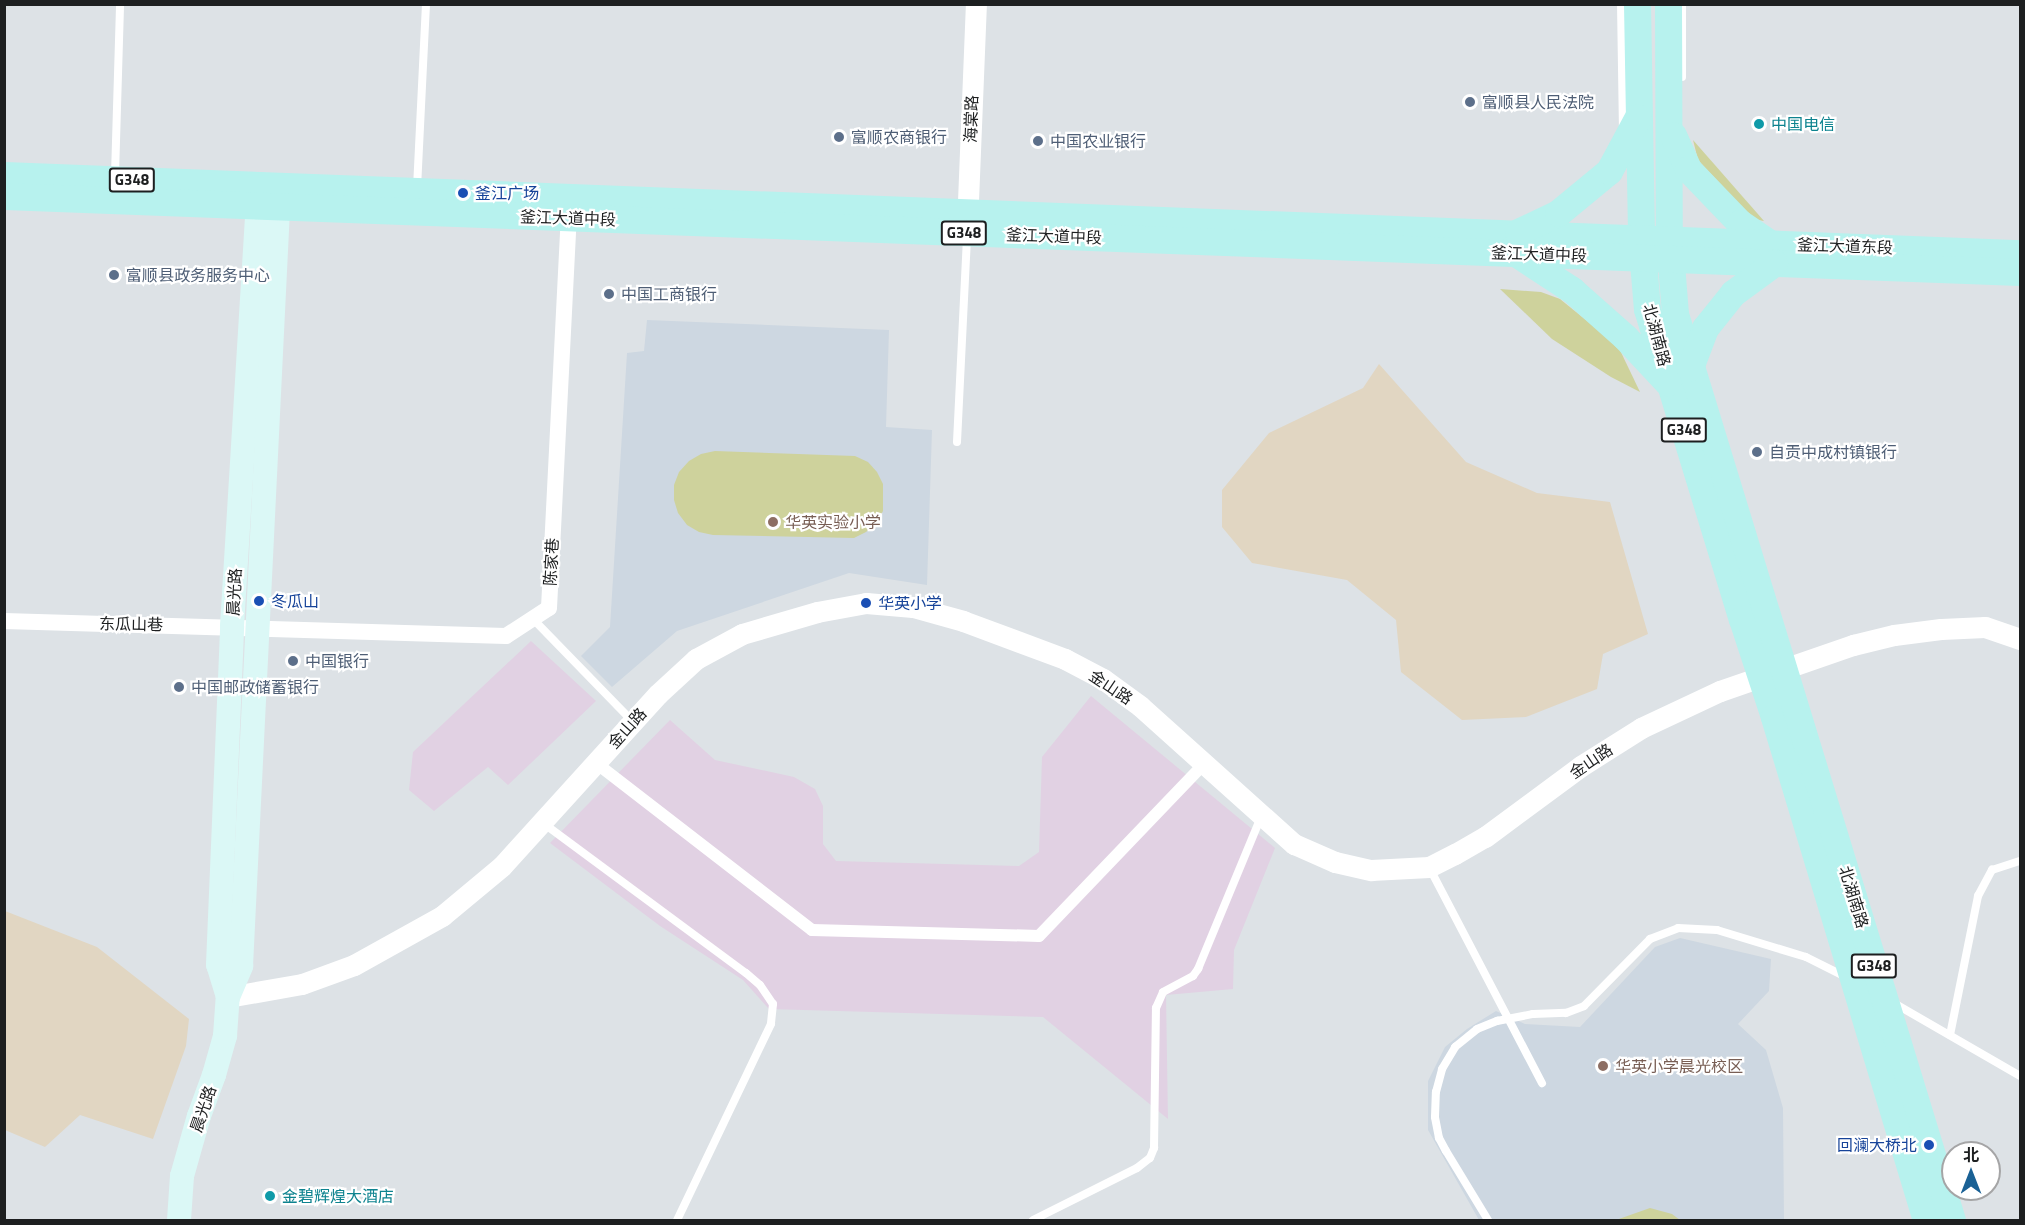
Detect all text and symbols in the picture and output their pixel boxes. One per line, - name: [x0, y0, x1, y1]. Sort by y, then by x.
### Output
- place label: 富顺县人民法院: [1482, 92, 1594, 112]
- street label: 海棠路: [961, 95, 981, 143]
- marker: 富顺县人民法院: [1463, 95, 1477, 109]
- place label: 中国电信: [1771, 114, 1835, 134]
- marker: 中国电信: [1752, 117, 1766, 131]
- place label: 富顺农商银行: [851, 127, 947, 147]
- marker: 富顺农商银行: [832, 130, 846, 144]
- place label: 中国农业银行: [1050, 131, 1146, 151]
- marker: 中国农业银行: [1031, 134, 1045, 148]
- road number: G348: [108, 168, 156, 192]
- place label: 釜江广场: [475, 183, 539, 203]
- marker: 釜江广场: [456, 186, 470, 200]
- street label: 釜江大道中段: [520, 207, 616, 229]
- road number: G348: [940, 221, 988, 245]
- street label: 釜江大道中段: [1006, 225, 1102, 247]
- street label: 釜江大道东段: [1797, 235, 1893, 257]
- street label: 釜江大道中段: [1491, 243, 1587, 265]
- place label: 富顺县政务服务中心: [126, 265, 270, 285]
- marker: 富顺县政务服务中心: [107, 268, 121, 282]
- place label: 中国工商银行: [621, 284, 717, 304]
- marker: 中国工商银行: [602, 287, 616, 301]
- street label: 北湖南路: [1639, 302, 1675, 368]
- road number: G348: [1660, 418, 1708, 442]
- place label: 自贡中成村镇银行: [1769, 442, 1897, 462]
- marker: 自贡中成村镇银行: [1750, 445, 1764, 459]
- place label: 华英实验小学: [785, 512, 881, 532]
- marker: 华英实验小学: [766, 515, 780, 529]
- street label: 陈家巷: [540, 538, 562, 586]
- street label: 晨光路: [223, 568, 245, 616]
- place label: 冬瓜山: [271, 591, 319, 611]
- place label: 华英小学: [878, 593, 942, 613]
- marker: 冬瓜山: [252, 594, 266, 608]
- marker: 华英小学: [859, 596, 873, 610]
- street label: 东瓜山巷: [99, 614, 163, 634]
- place label: 中国银行: [305, 651, 369, 671]
- marker: 中国银行: [286, 654, 300, 668]
- street label: 金山路: [1086, 666, 1136, 708]
- place label: 中国邮政储蓄银行: [191, 677, 319, 697]
- marker: 中国邮政储蓄银行: [172, 680, 186, 694]
- street label: 金山路: [604, 704, 650, 752]
- street label: 金山路: [1566, 740, 1616, 782]
- street label: 北湖南路: [1835, 864, 1873, 930]
- road number: G348: [1850, 954, 1898, 978]
- place label: 华英小学晨光校区: [1615, 1056, 1743, 1076]
- marker: 华英小学晨光校区: [1596, 1059, 1610, 1073]
- street label: 晨光路: [186, 1083, 220, 1135]
- place label: 回澜大桥北: [1837, 1135, 1917, 1155]
- marker: 回澜大桥北: [1922, 1138, 1936, 1152]
- north arrow: [1941, 1141, 2001, 1201]
- text: 北: [1963, 1143, 1979, 1167]
- place label: 金碧辉煌大酒店: [282, 1186, 394, 1206]
- marker: 金碧辉煌大酒店: [263, 1189, 277, 1203]

